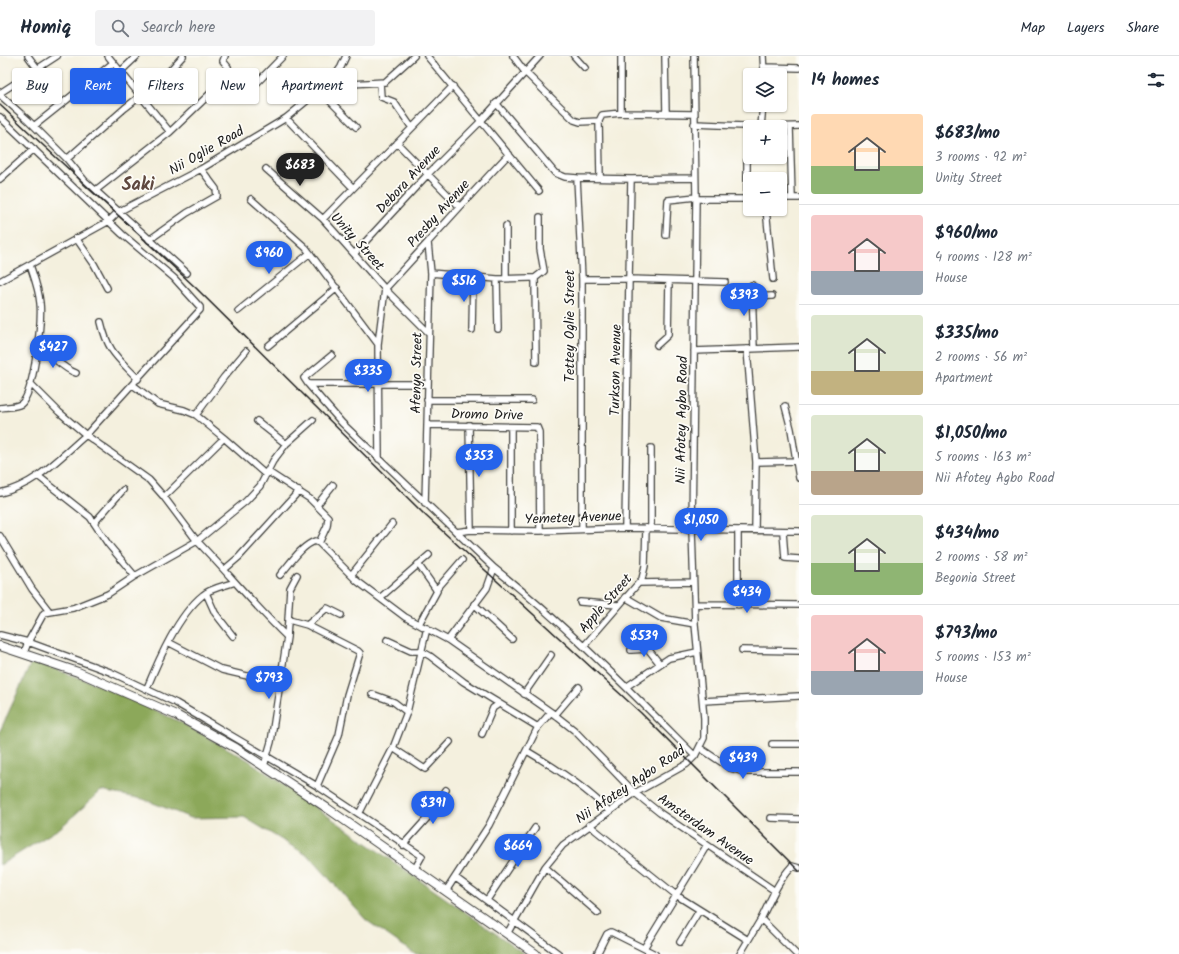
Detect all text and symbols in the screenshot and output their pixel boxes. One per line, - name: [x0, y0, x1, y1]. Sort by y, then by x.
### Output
- search box: [95, 10, 375, 46]
- text: Homiq: [20, 13, 71, 43]
- text: Search here: [141, 16, 215, 40]
- icon: search: [109, 17, 131, 39]
- text: Map: [1021, 17, 1045, 39]
- text: Layers: [1067, 17, 1105, 39]
- text: Share: [1127, 17, 1159, 39]
- text: 14 homes: [811, 67, 879, 94]
- chip: Buy: [12, 68, 62, 104]
- chip: Rent: [70, 68, 126, 104]
- chip: Filters: [134, 68, 198, 104]
- chip: New: [206, 68, 259, 104]
- chip: Apartment: [267, 68, 357, 104]
- map controls: [743, 68, 787, 216]
- button: layers: [743, 68, 787, 112]
- icon: filters: [1145, 69, 1167, 91]
- street label: Nii Oglie Road: [165, 120, 249, 181]
- button: +: [743, 120, 787, 164]
- text: $683/mo: [935, 120, 1000, 147]
- icon: home: [843, 130, 891, 178]
- street label: Debora Avenue: [371, 140, 447, 219]
- text: 3 rooms · 92 m²: [935, 147, 1027, 168]
- pin: $683: [276, 153, 324, 187]
- text: $683: [285, 155, 315, 176]
- text: Unity Street: [935, 168, 1002, 189]
- district label: Saki: [122, 171, 155, 200]
- button: −: [743, 172, 787, 216]
- street label: Presby Avenue: [402, 174, 476, 253]
- street label: Unity Street: [325, 207, 390, 276]
- text: $960/mo: [935, 220, 998, 247]
- icon: home: [843, 231, 891, 279]
- pin: $960: [245, 241, 293, 275]
- text: $960: [255, 243, 283, 264]
- text: 4 rooms · 128 m²: [935, 247, 1032, 268]
- text: House: [935, 268, 967, 289]
- pin: $516: [440, 269, 488, 303]
- street label: Tettey Oglie Street: [559, 269, 581, 382]
- text: $516: [451, 271, 477, 292]
- pin: $393: [720, 283, 768, 317]
- text: $393: [730, 285, 758, 306]
- text: $335/mo: [935, 320, 999, 347]
- street label: Turkson Avenue: [604, 323, 628, 416]
- street label: Afenyo Street: [405, 331, 429, 414]
- icon: home: [843, 331, 891, 379]
- pin: $427: [29, 335, 77, 369]
- text: $427: [39, 337, 67, 358]
- text: 2 rooms · 56 m²: [935, 347, 1027, 368]
- street label: Nii Afotey Agbo Road: [670, 355, 694, 484]
- pin: $335: [344, 359, 392, 393]
- text: $335: [354, 361, 382, 382]
- text: Apartment: [935, 368, 993, 389]
- street label: Dromo Drive: [451, 403, 524, 427]
- text: $1,050/mo: [935, 420, 1007, 447]
- icon: home: [843, 431, 891, 479]
- pin: $353: [455, 444, 503, 478]
- text: $353: [465, 446, 493, 467]
- text: 5 rooms · 163 m²: [935, 447, 1031, 468]
- text: Nii Afotey Agbo Road: [935, 468, 1054, 489]
- street label: Yemetey Avenue: [524, 505, 623, 531]
- pin: $1,050: [668, 508, 734, 542]
- text: $1,050: [684, 510, 718, 531]
- text: $434/mo: [935, 520, 999, 547]
- icon: home: [843, 531, 891, 579]
- text: 2 rooms · 58 m²: [935, 547, 1028, 568]
- text: Begonia Street: [935, 568, 1016, 589]
- street label: Apple Street: [574, 569, 638, 638]
- pin: $434: [723, 580, 771, 614]
- text: $434: [733, 582, 761, 603]
- text: $793/mo: [935, 620, 997, 647]
- pin: $539: [620, 624, 668, 658]
- text: $539: [630, 626, 658, 647]
- icon: home: [843, 631, 891, 679]
- text: 5 rooms · 153 m²: [935, 647, 1031, 668]
- pin: $793: [245, 666, 293, 700]
- text: $793: [255, 668, 283, 689]
- text: House: [935, 668, 967, 689]
- street label: Nii Afotey Agbo Road: [571, 739, 691, 830]
- pin: $439: [719, 746, 767, 780]
- text: $439: [729, 748, 757, 769]
- street label: Amsterdam Avenue: [653, 788, 759, 872]
- pin: $391: [409, 791, 457, 825]
- text: $391: [420, 793, 446, 814]
- pin: $664: [494, 834, 542, 868]
- text: $664: [504, 836, 532, 857]

